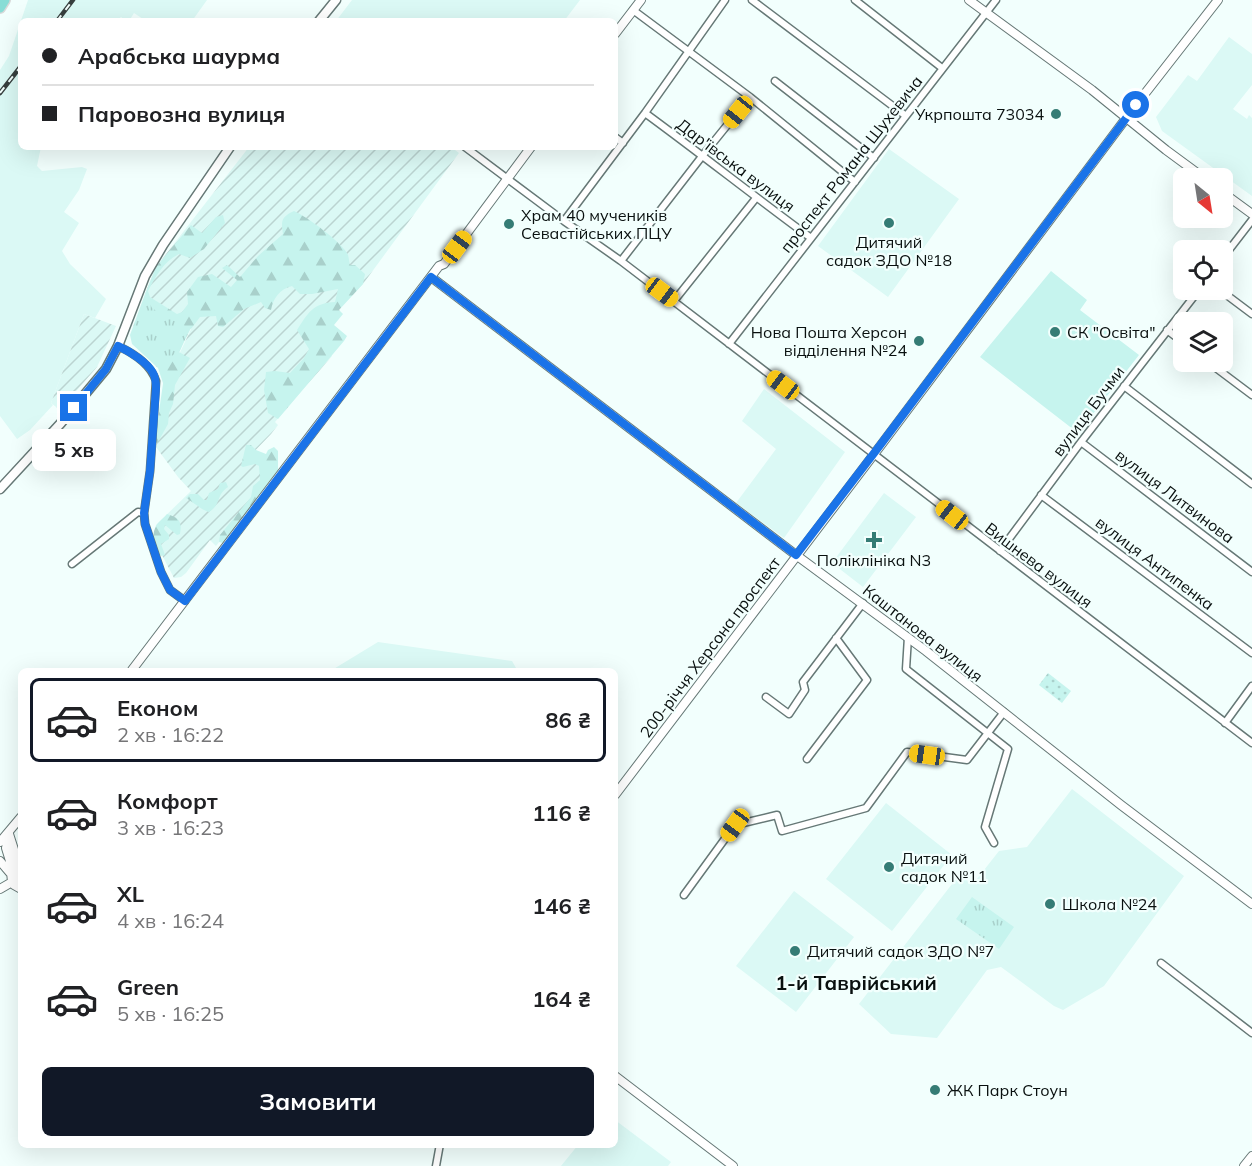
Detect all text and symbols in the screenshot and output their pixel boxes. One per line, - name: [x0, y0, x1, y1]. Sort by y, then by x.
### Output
- text: Арабська шаурма: [78, 42, 280, 70]
- street label: проспект Романа Шухевича: [776, 72, 926, 256]
- route start: [1122, 91, 1149, 118]
- car: [720, 92, 756, 132]
- text: Паровозна вулиця: [78, 100, 285, 128]
- place label: Укрпошта 73034: [914, 104, 1044, 124]
- marker: Укрпошта 73034: [1049, 107, 1063, 121]
- street label: Дар'ївська вулиця: [673, 114, 799, 216]
- north arrow: [1173, 168, 1233, 228]
- map controls: [1173, 168, 1233, 372]
- place label: Храм 40 мучеників Севастійських ПЦУ: [521, 205, 672, 243]
- marker: Дитячий садок ЗДО №18: [882, 216, 896, 230]
- marker: Храм 40 мучеників Севастійських ПЦУ: [502, 217, 516, 231]
- car: [439, 227, 475, 267]
- place label: Дитячий садок ЗДО №18: [826, 232, 952, 270]
- button: locate: [1173, 240, 1233, 300]
- car: [642, 274, 682, 310]
- button: layers: [1173, 312, 1233, 372]
- place label: Нова Пошта Херсон відділення №24: [751, 322, 907, 360]
- place label: СК "Освіта": [1067, 322, 1156, 342]
- marker: СК "Освіта": [1048, 325, 1062, 339]
- marker: Нова Пошта Херсон відділення №24: [912, 334, 926, 348]
- street label: вулиця Бучми: [1048, 362, 1128, 460]
- car: [763, 367, 803, 403]
- route end: [60, 394, 87, 421]
- callout: 5 хв: [32, 429, 116, 471]
- text: 5 хв: [54, 437, 94, 462]
- street label: вулиця Литвинова: [1112, 445, 1238, 547]
- car: [932, 497, 972, 533]
- street label: вулиця Антипенка: [1092, 512, 1218, 614]
- street label: Вишнева вулиця: [981, 518, 1097, 612]
- marker: Поліклініка N3: [865, 531, 883, 549]
- place label: Поліклініка N3: [817, 550, 931, 570]
- street label: 200-річчя Херсона проспект: [635, 552, 785, 741]
- street label: Каштанова вулиця: [859, 580, 987, 686]
- icon: car: [45, 693, 99, 747]
- text: Економ: [117, 694, 198, 722]
- text: 86 ₴: [545, 706, 591, 734]
- text: 2 хв · 16:22: [117, 722, 224, 747]
- car: [908, 744, 946, 766]
- icon: car: [45, 786, 99, 840]
- text: Комфорт: [117, 787, 218, 815]
- text: 116 ₴: [532, 799, 591, 827]
- car: [717, 805, 753, 845]
- text: 3 хв · 16:23: [117, 815, 224, 840]
- place label: Дитячий садок №11: [901, 848, 987, 886]
- marker: Дитячий садок №11: [882, 860, 896, 874]
- icon: car: [45, 879, 99, 933]
- text: XL: [117, 880, 144, 908]
- text: 146 ₴: [532, 892, 591, 920]
- place label: Школа №24: [1062, 894, 1157, 914]
- marker: Школа №24: [1043, 897, 1057, 911]
- text: 4 хв · 16:24: [117, 908, 224, 933]
- place label: Дитячий садок ЗДО №7: [807, 941, 994, 961]
- marker: Дитячий садок ЗДО №7: [788, 944, 802, 958]
- district label: 1-й Таврійський: [775, 970, 937, 995]
- icon: car: [45, 972, 99, 1026]
- text: Green: [117, 973, 179, 1001]
- text: 164 ₴: [532, 985, 591, 1013]
- text: 5 хв · 16:25: [117, 1001, 224, 1026]
- button: Замовити: [42, 1067, 594, 1136]
- place label: ЖК Парк Стоун: [947, 1080, 1068, 1100]
- marker: ЖК Парк Стоун: [928, 1083, 942, 1097]

